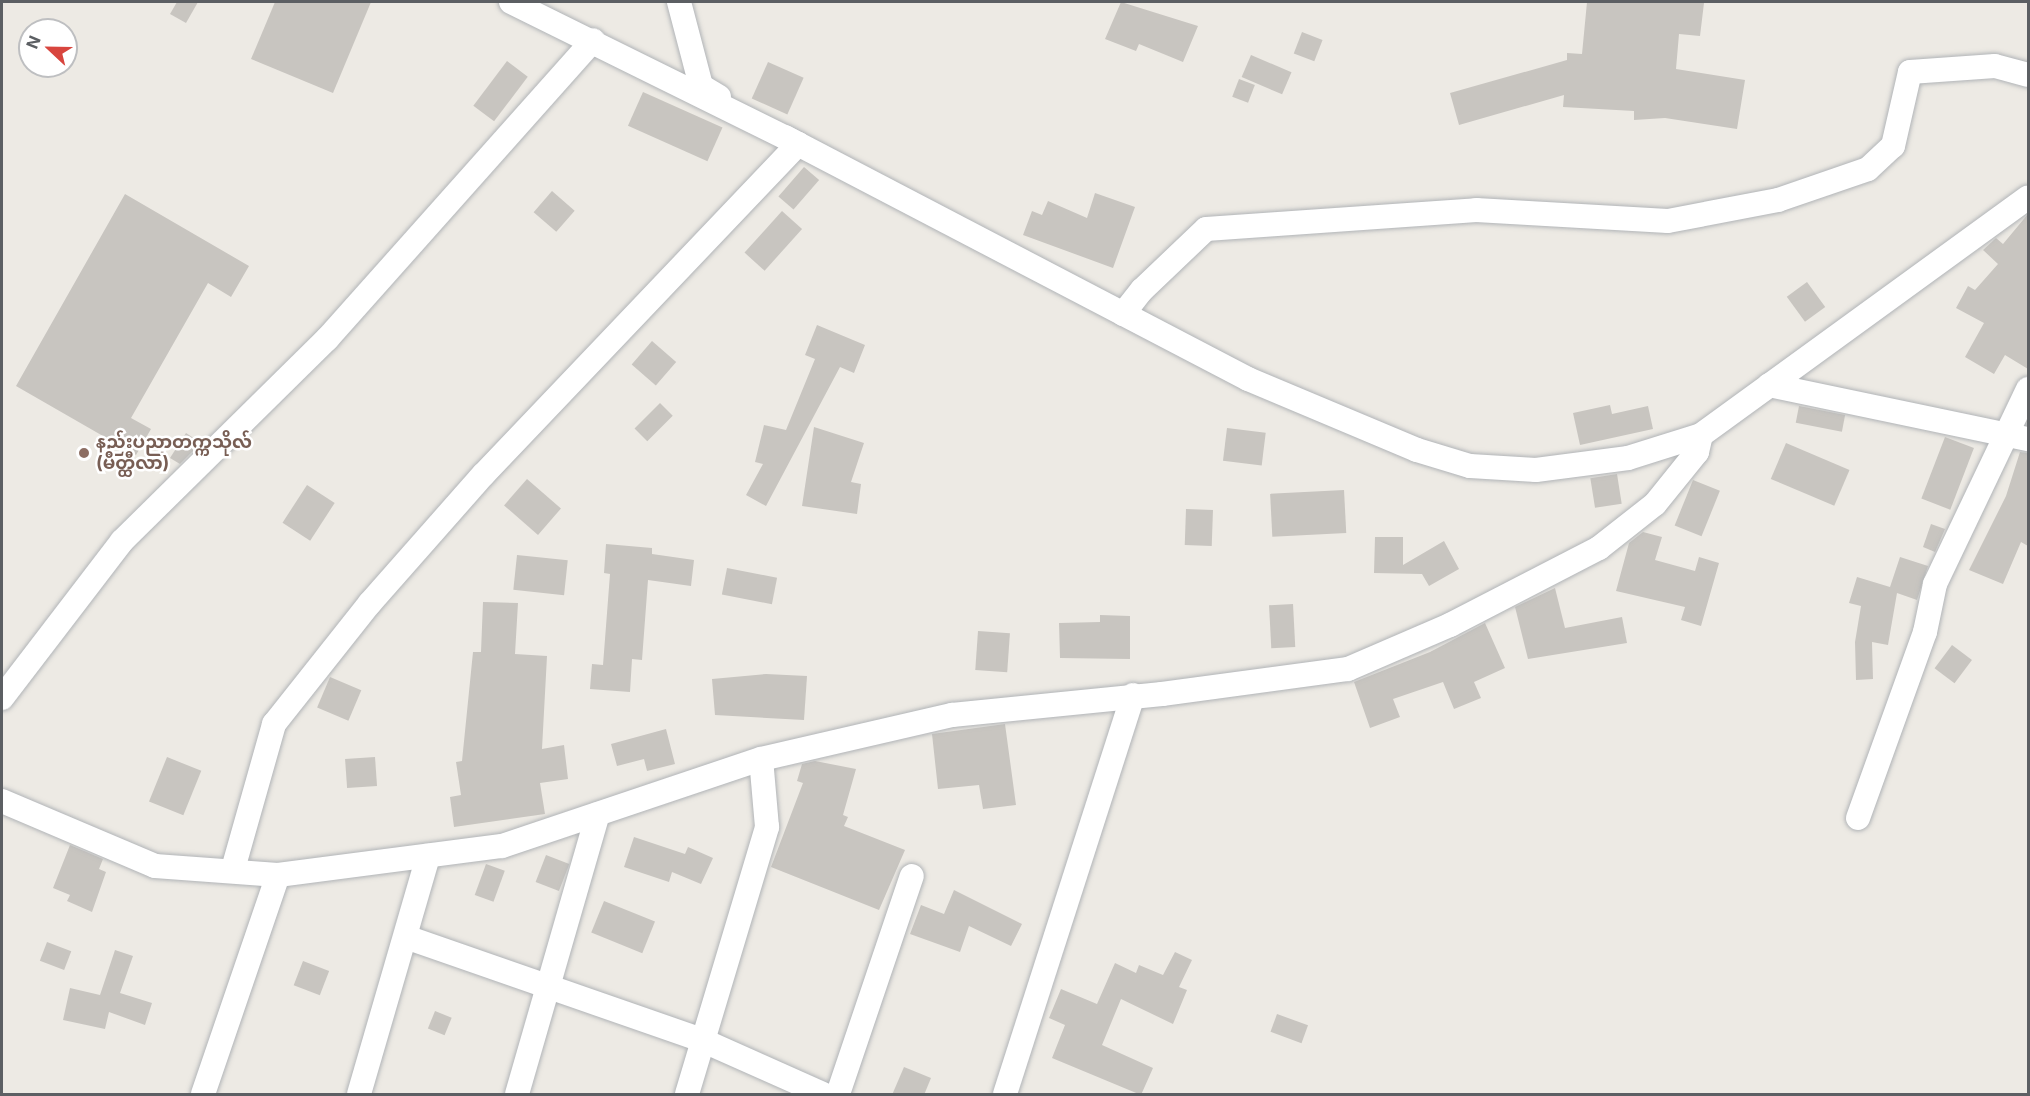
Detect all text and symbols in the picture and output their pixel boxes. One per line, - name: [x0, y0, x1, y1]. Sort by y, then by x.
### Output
- north arrow: [18, 18, 78, 78]
- text: N: [22, 33, 45, 51]
- place label: နည်းပညာတက္ကသိုလ် (မိတ္ထီလာ): [96, 432, 252, 474]
- marker: နည်းပညာတက္ကသိုလ် (မိတ္ထီလာ): [77, 446, 91, 460]

